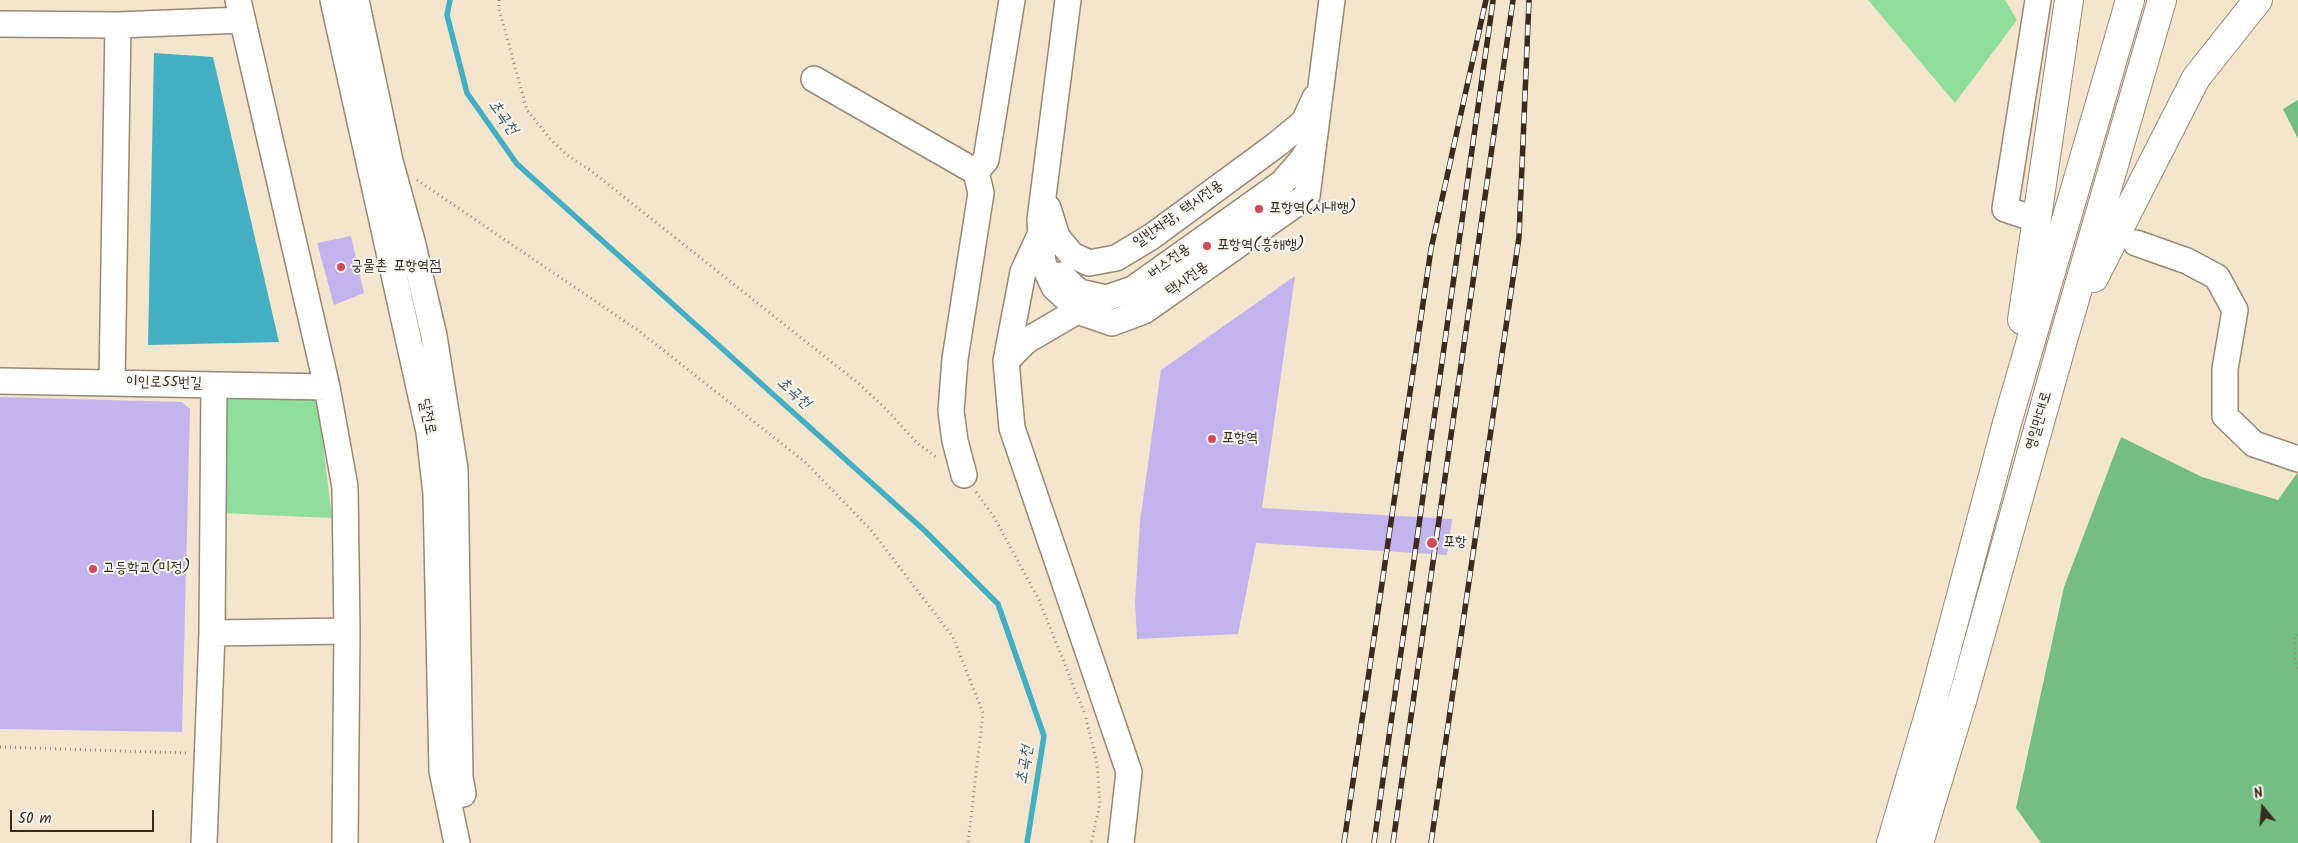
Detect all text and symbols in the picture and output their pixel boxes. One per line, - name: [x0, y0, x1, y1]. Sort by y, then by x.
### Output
- water label: 초곡천: [483, 97, 521, 139]
- street label: 일반차량, 택시전용: [1130, 177, 1228, 253]
- place label: 포항역(시내행): [1269, 200, 1356, 218]
- marker: 포항역(시내행): [1253, 203, 1265, 215]
- place label: 포항역(흥해행): [1217, 237, 1304, 255]
- marker: 포항역(흥해행): [1201, 240, 1213, 252]
- street label: 버스전용: [1145, 241, 1195, 283]
- place label: 궁물촌 포항역점: [351, 258, 442, 276]
- street label: 택시전용: [1163, 259, 1213, 301]
- marker: 궁물촌 포항역점: [335, 261, 347, 273]
- street label: 이인로55번길: [126, 374, 202, 394]
- water label: 초곡천: [772, 374, 814, 414]
- street label: 영일만대로: [2023, 390, 2057, 452]
- street label: 달전로: [414, 398, 438, 436]
- place label: 포항역: [1222, 430, 1258, 448]
- marker: 포항역: [1206, 433, 1218, 445]
- place label: 포항: [1443, 534, 1467, 552]
- marker: 포항: [1425, 536, 1439, 550]
- place label: 고등학교(미정): [103, 560, 190, 578]
- marker: 고등학교(미정): [87, 563, 99, 575]
- water label: 초곡천: [1013, 744, 1039, 786]
- text: N: [2251, 782, 2266, 805]
- north arrow: [2238, 783, 2288, 833]
- scale bar: [12, 800, 156, 832]
- text: 50 m: [18, 807, 52, 831]

